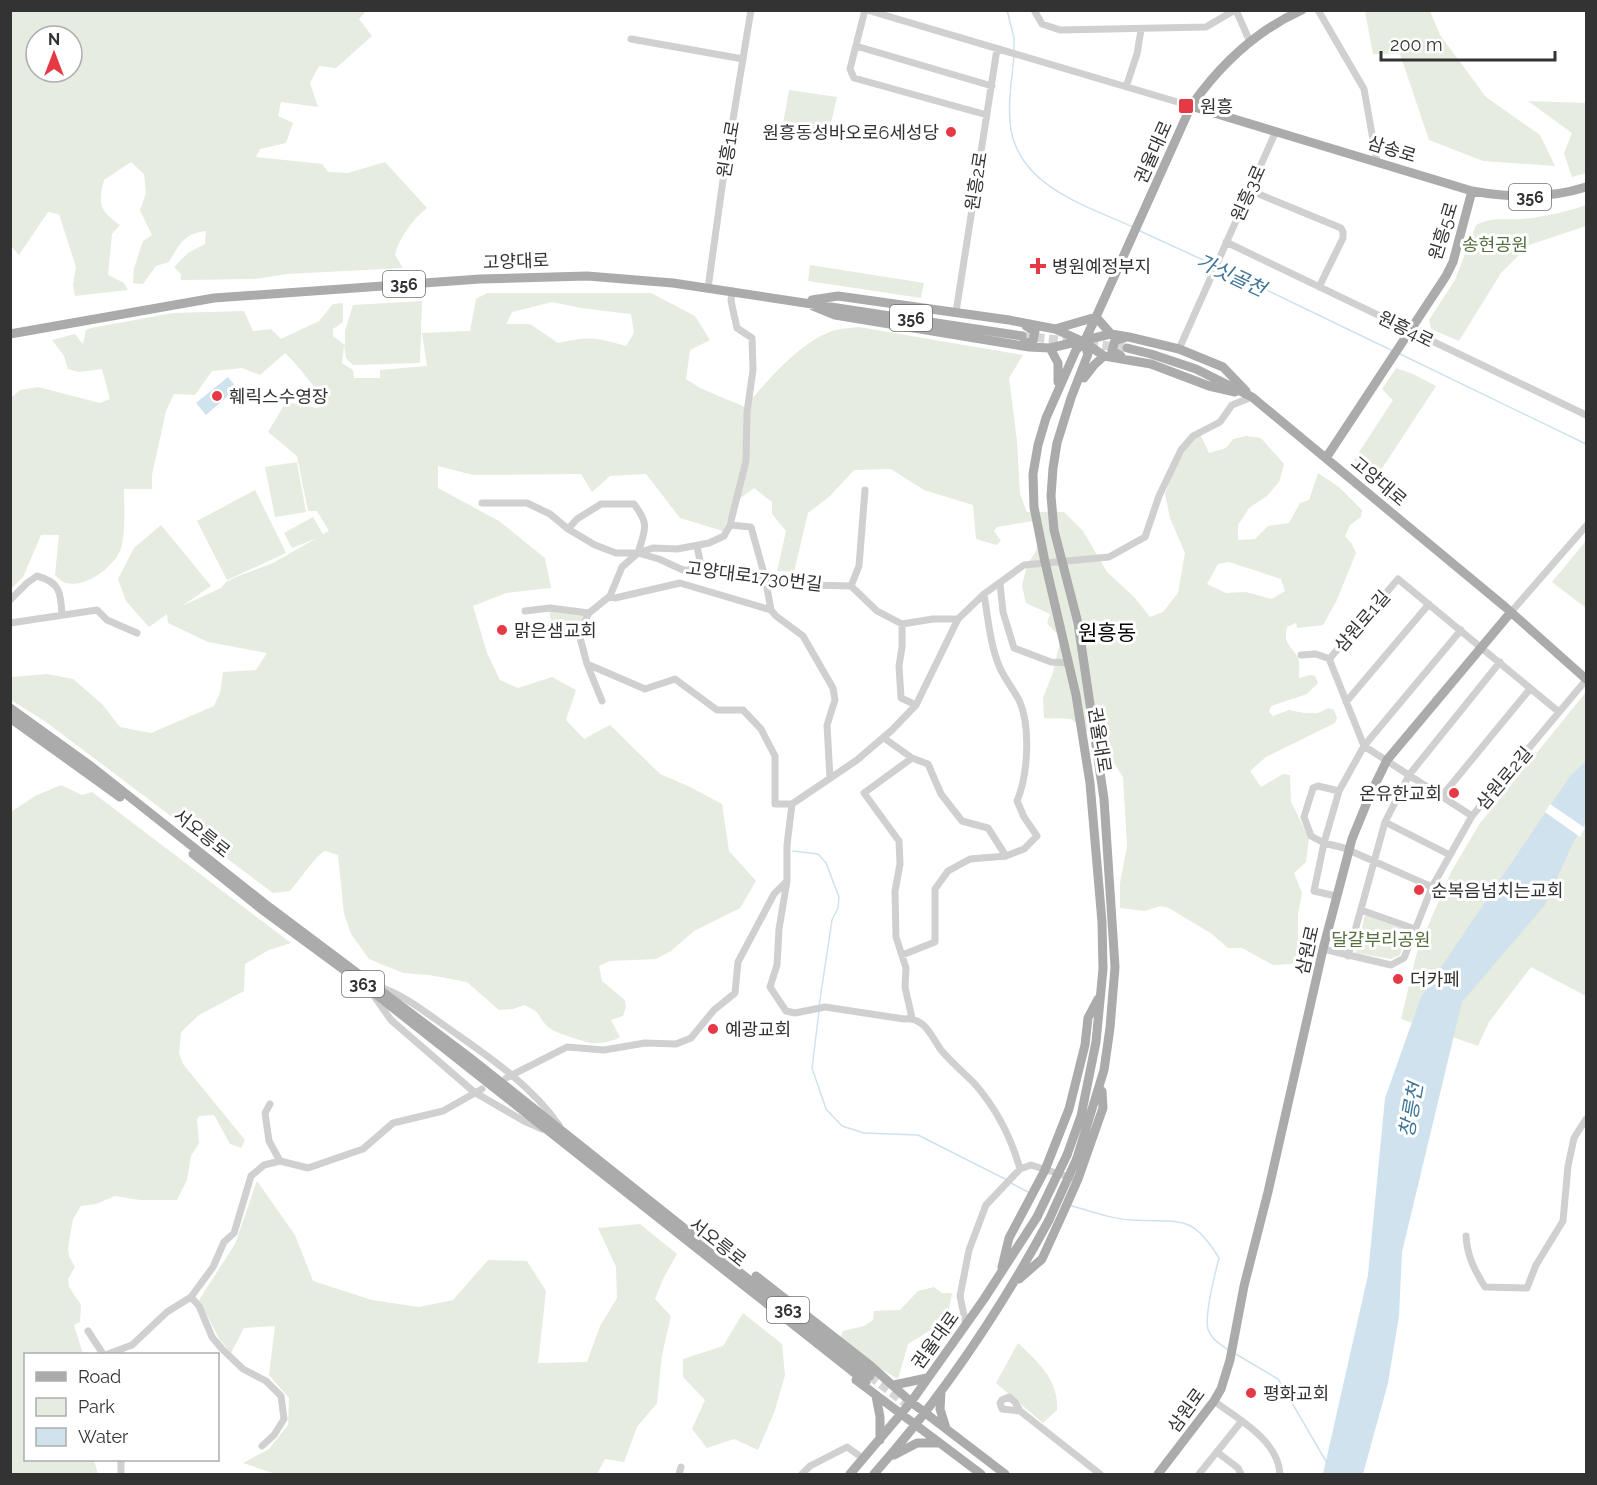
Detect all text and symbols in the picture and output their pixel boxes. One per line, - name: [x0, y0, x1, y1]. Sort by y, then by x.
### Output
- north arrow: [24, 24, 84, 84]
- scale bar: [1381, 24, 1555, 62]
- text: N: [48, 30, 60, 49]
- text: 200 m: [1390, 34, 1443, 55]
- place label: 원흥: [1200, 96, 1233, 117]
- marker: 원흥: [1177, 97, 1195, 115]
- street label: 권율대로: [1130, 117, 1176, 187]
- street label: 원흥1로: [713, 119, 743, 179]
- place label: 원흥동성바오로6세성당: [763, 122, 939, 143]
- marker: 원흥동성바오로6세성당: [944, 125, 958, 139]
- street label: 삼송로: [1365, 132, 1419, 166]
- street label: 원흥2로: [961, 150, 991, 212]
- street label: 원흥3로: [1226, 162, 1270, 224]
- road number: 356: [1509, 184, 1551, 210]
- street label: 원흥5로: [1424, 199, 1462, 263]
- park label: 송현공원: [1462, 234, 1528, 255]
- street label: 고양대로: [483, 249, 549, 273]
- water label: 가싯골천: [1193, 249, 1272, 303]
- place label: 병원예정부지: [1052, 256, 1151, 277]
- marker: 병원예정부지: [1029, 257, 1047, 275]
- road number: 356: [383, 271, 425, 297]
- road number: 356: [890, 305, 932, 331]
- street label: 원흥4로: [1375, 307, 1437, 351]
- place label: 훼릭스수영장: [229, 386, 328, 407]
- marker: 훼릭스수영장: [210, 389, 224, 403]
- street label: 고양대로: [1347, 452, 1411, 510]
- street label: 고양대로1730번길: [685, 557, 823, 595]
- street label: 삼원로1길: [1330, 586, 1394, 656]
- place label: 맑은샘교회: [514, 620, 597, 641]
- district label: 원흥동: [1078, 620, 1136, 645]
- marker: 맑은샘교회: [495, 623, 509, 637]
- street label: 권율대로: [1084, 706, 1116, 774]
- street label: 삼원로2길: [1472, 742, 1536, 814]
- place label: 온유한교회: [1359, 783, 1442, 804]
- marker: 온유한교회: [1447, 786, 1461, 800]
- street label: 서오릉로: [169, 804, 235, 862]
- place label: 순복음넘치는교회: [1431, 880, 1563, 901]
- marker: 순복음넘치는교회: [1412, 883, 1426, 897]
- street label: 삼원로: [1291, 923, 1323, 977]
- park label: 달걀부리공원: [1331, 929, 1431, 950]
- place label: 더카페: [1410, 969, 1460, 990]
- road number: 363: [342, 971, 384, 997]
- marker: 더카페: [1391, 972, 1405, 986]
- place label: 예광교회: [725, 1019, 791, 1040]
- marker: 예광교회: [706, 1022, 720, 1036]
- water label: 창릉천: [1394, 1078, 1428, 1139]
- street label: 서오릉로: [685, 1213, 751, 1271]
- road number: 363: [767, 1297, 809, 1323]
- street label: 권율대로: [907, 1307, 963, 1373]
- legend: [24, 1353, 219, 1461]
- text: Road: [78, 1366, 121, 1387]
- place label: 평화교회: [1263, 1383, 1329, 1404]
- street label: 삼원로: [1163, 1384, 1209, 1436]
- marker: 평화교회: [1244, 1386, 1258, 1400]
- text: Park: [78, 1396, 115, 1417]
- text: Water: [78, 1426, 129, 1447]

